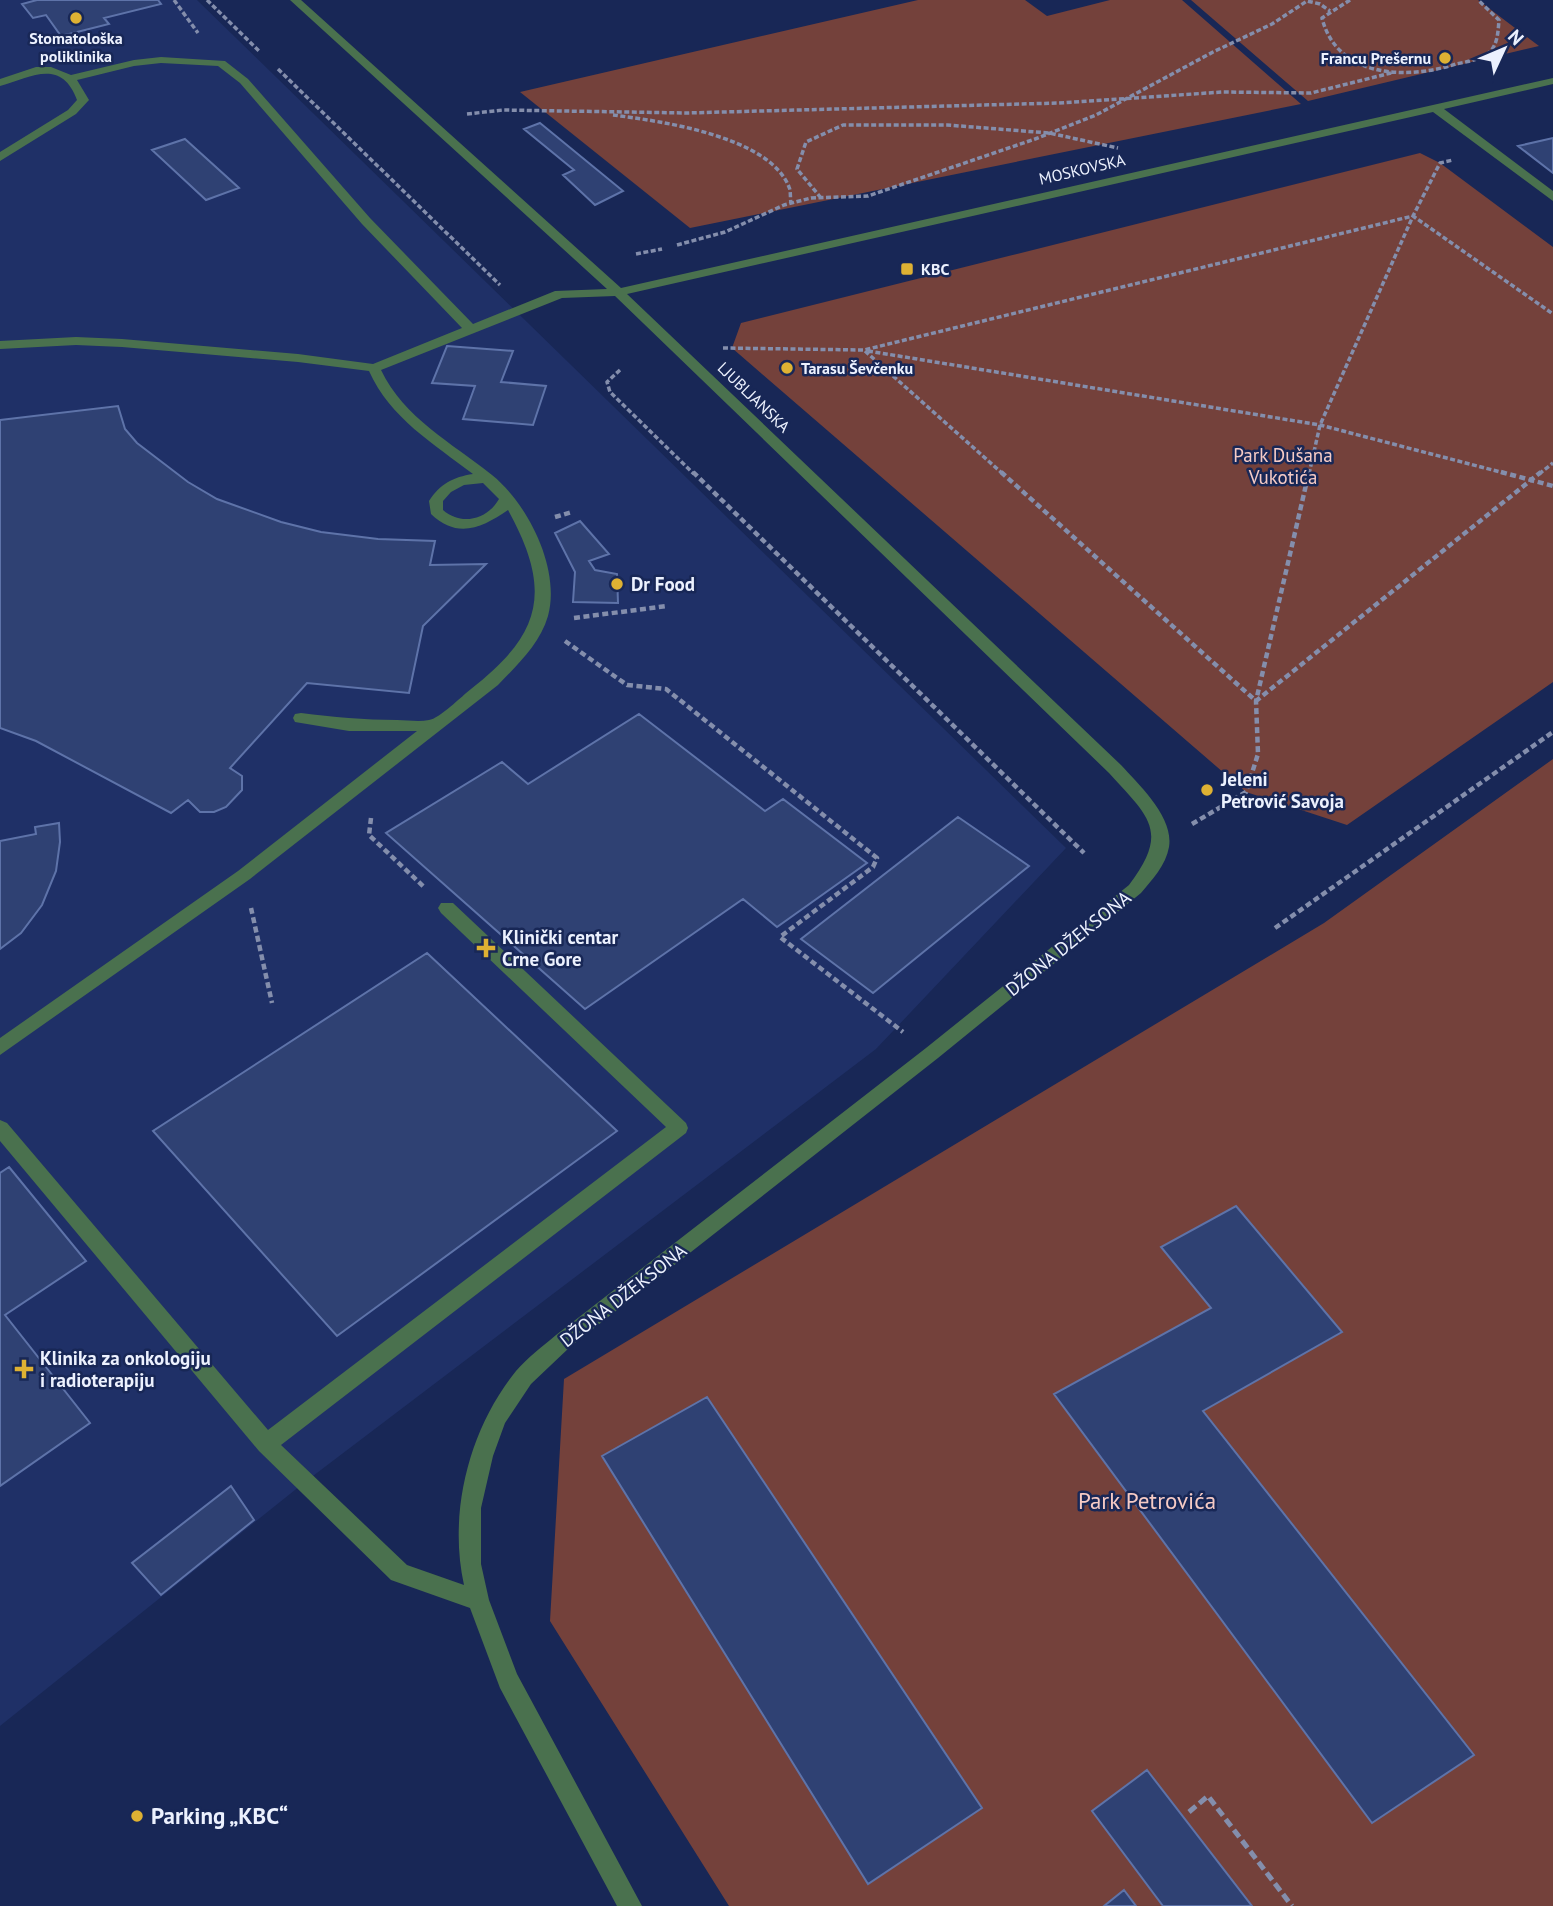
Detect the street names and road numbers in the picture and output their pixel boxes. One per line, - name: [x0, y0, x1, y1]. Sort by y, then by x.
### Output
- street label: MOSKOVSKA: [1037, 149, 1128, 189]
- street label: LJUBLJANSKA: [714, 358, 795, 437]
- street label: DŽONA DŽEKSONA: [1001, 885, 1135, 1001]
- street label: DŽONA DŽEKSONA: [555, 1238, 691, 1352]

